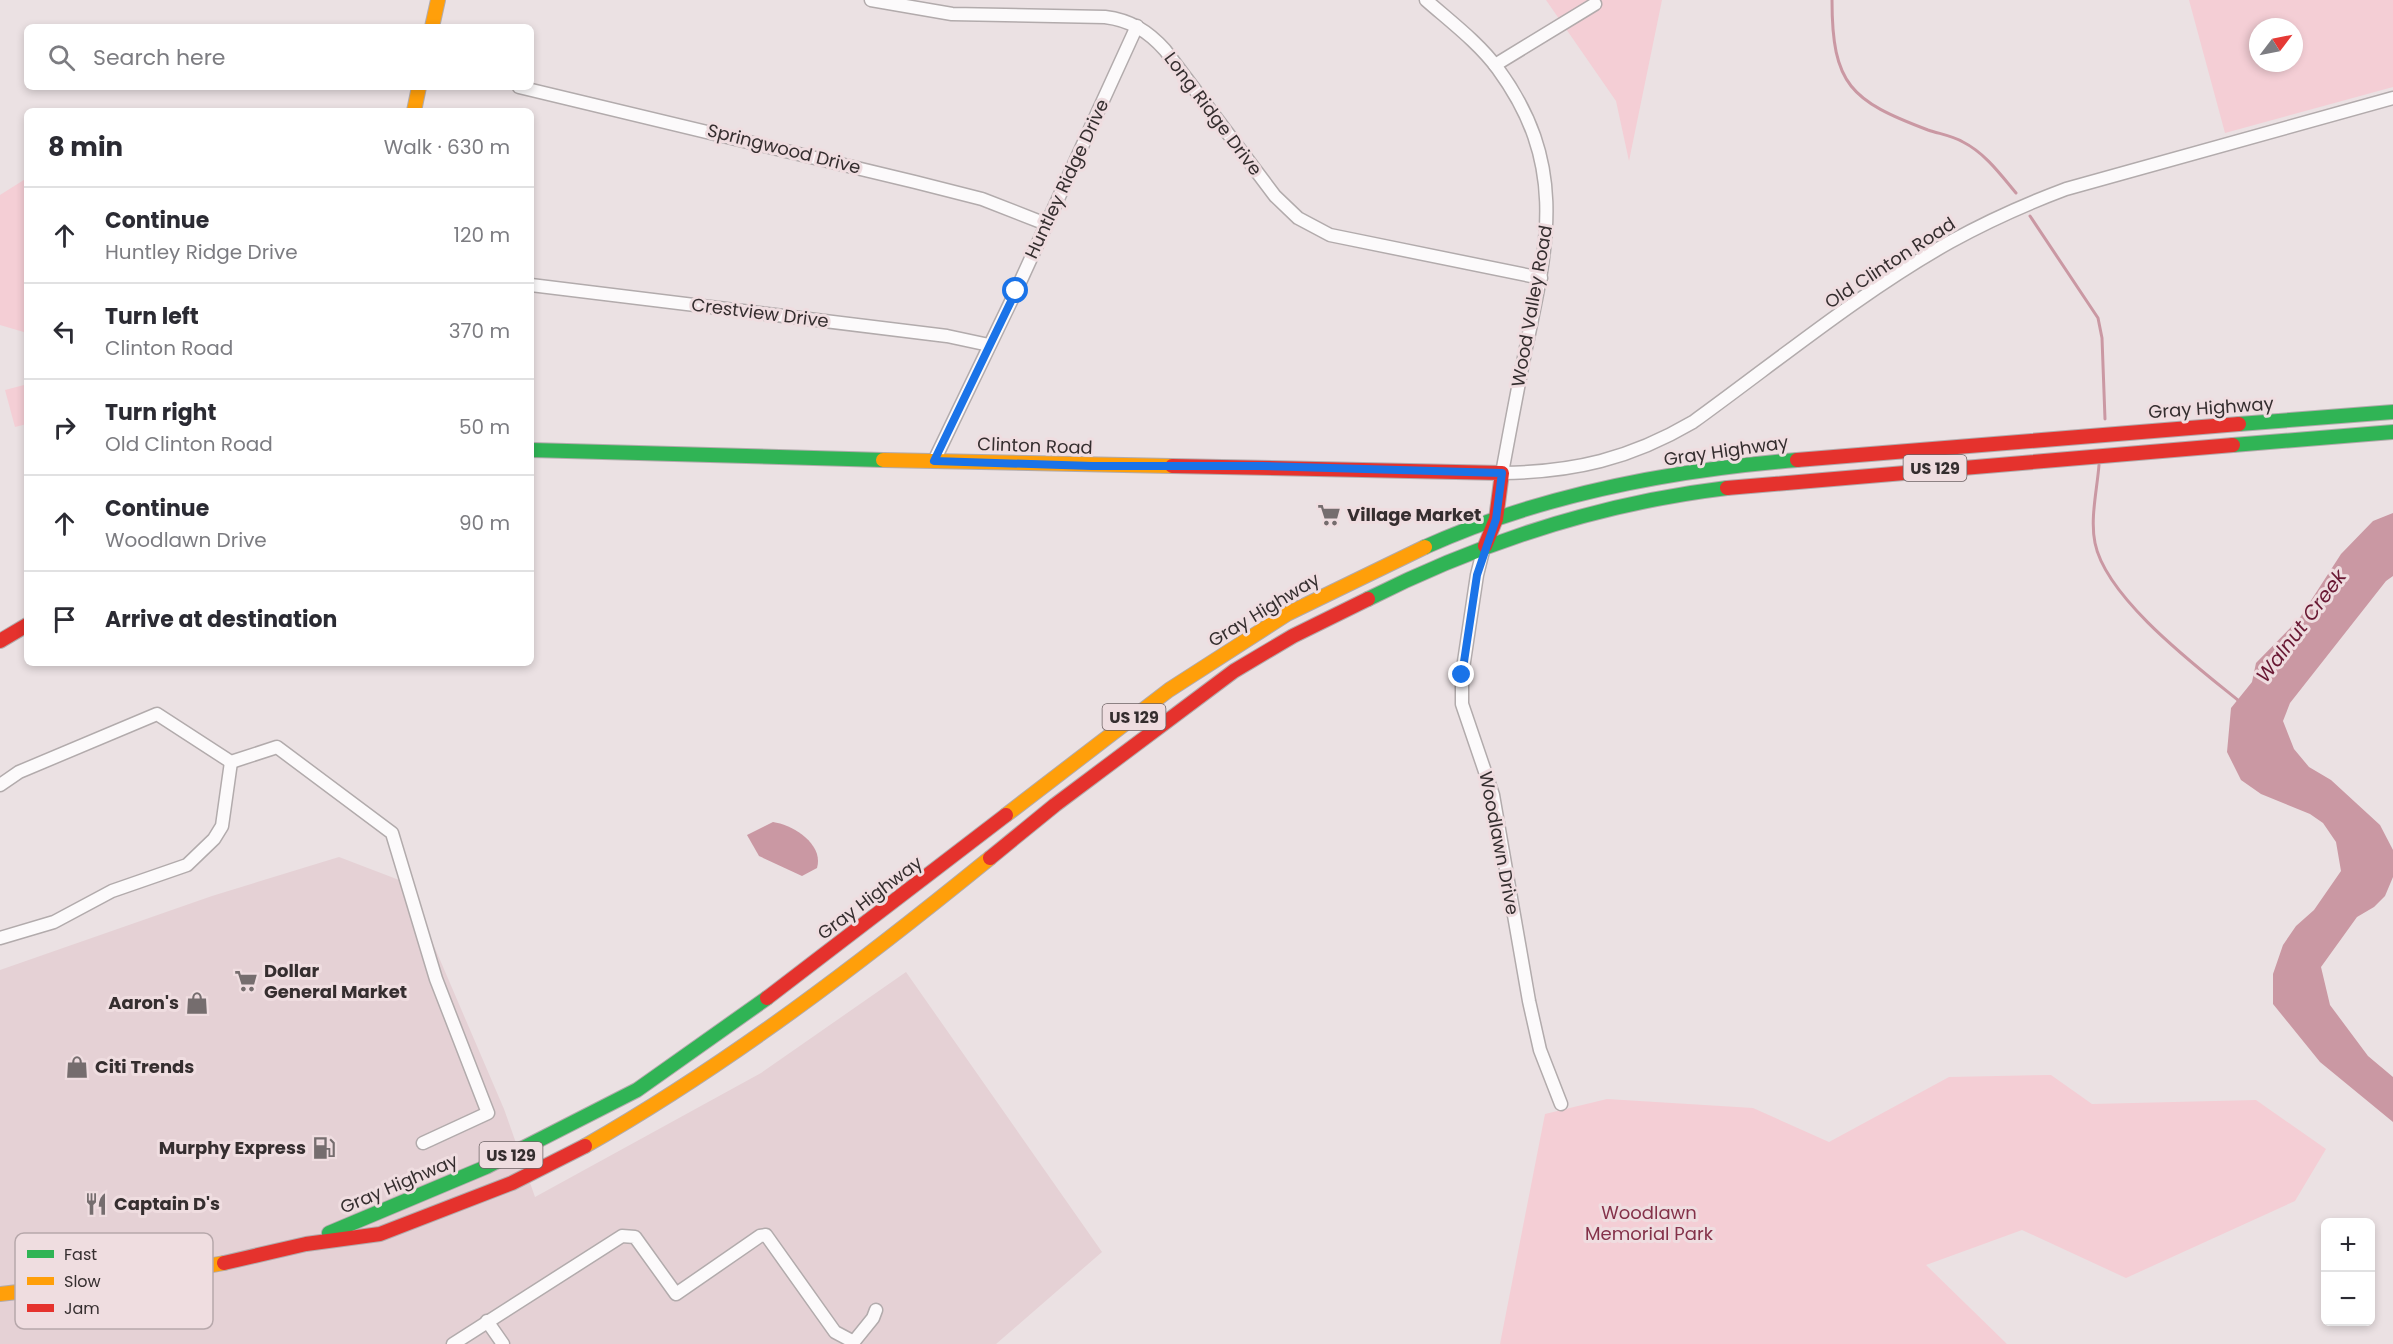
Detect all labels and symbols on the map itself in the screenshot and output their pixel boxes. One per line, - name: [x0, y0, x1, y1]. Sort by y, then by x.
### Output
- north arrow: [2249, 18, 2303, 72]
- street label: Long Ridge Drive: [1159, 47, 1268, 181]
- street label: Huntley Ridge Drive: [1019, 95, 1115, 263]
- street label: Springwood Drive: [705, 117, 864, 180]
- street label: Old Clinton Road: [1820, 211, 1960, 314]
- street label: Wood Valley Road: [1505, 223, 1558, 389]
- route start: [1002, 277, 1028, 303]
- street label: Crestview Drive: [690, 292, 830, 333]
- street label: Gray Highway: [2148, 391, 2274, 424]
- street label: Gray Highway: [1662, 429, 1790, 472]
- street label: Clinton Road: [977, 431, 1093, 460]
- road number: US 129: [1904, 455, 1966, 481]
- supermarket icon: Village Market: [1316, 502, 1342, 528]
- place label: Village Market: [1347, 502, 1481, 527]
- water label: Walnut Creek: [2249, 562, 2354, 688]
- street label: Gray Highway: [1204, 567, 1324, 653]
- route end: [1448, 661, 1474, 687]
- road number: US 129: [1102, 704, 1166, 730]
- street label: Woodlawn Drive: [1473, 769, 1526, 917]
- street label: Gray Highway: [812, 850, 927, 945]
- place label: Dollar General Market: [264, 958, 407, 1004]
- supermarket icon: Dollar General Market: [233, 968, 259, 994]
- place label: Aaron's: [108, 990, 179, 1015]
- shop icon: Aaron's: [184, 990, 210, 1016]
- shop icon: Citi Trends: [64, 1054, 90, 1080]
- place label: Citi Trends: [95, 1054, 194, 1079]
- place label: Murphy Express: [159, 1135, 306, 1160]
- fuel station icon: Murphy Express: [311, 1135, 337, 1161]
- road number: US 129: [480, 1142, 542, 1168]
- street label: Gray Highway: [336, 1148, 461, 1220]
- restaurant icon: Captain D's: [83, 1191, 109, 1217]
- place label: Captain D's: [114, 1191, 220, 1216]
- park label: Woodlawn Memorial Park: [1585, 1200, 1714, 1246]
- legend: [15, 1233, 213, 1329]
- text: Fast: [64, 1243, 97, 1266]
- text: Slow: [64, 1270, 101, 1293]
- text: Jam: [64, 1297, 100, 1320]

